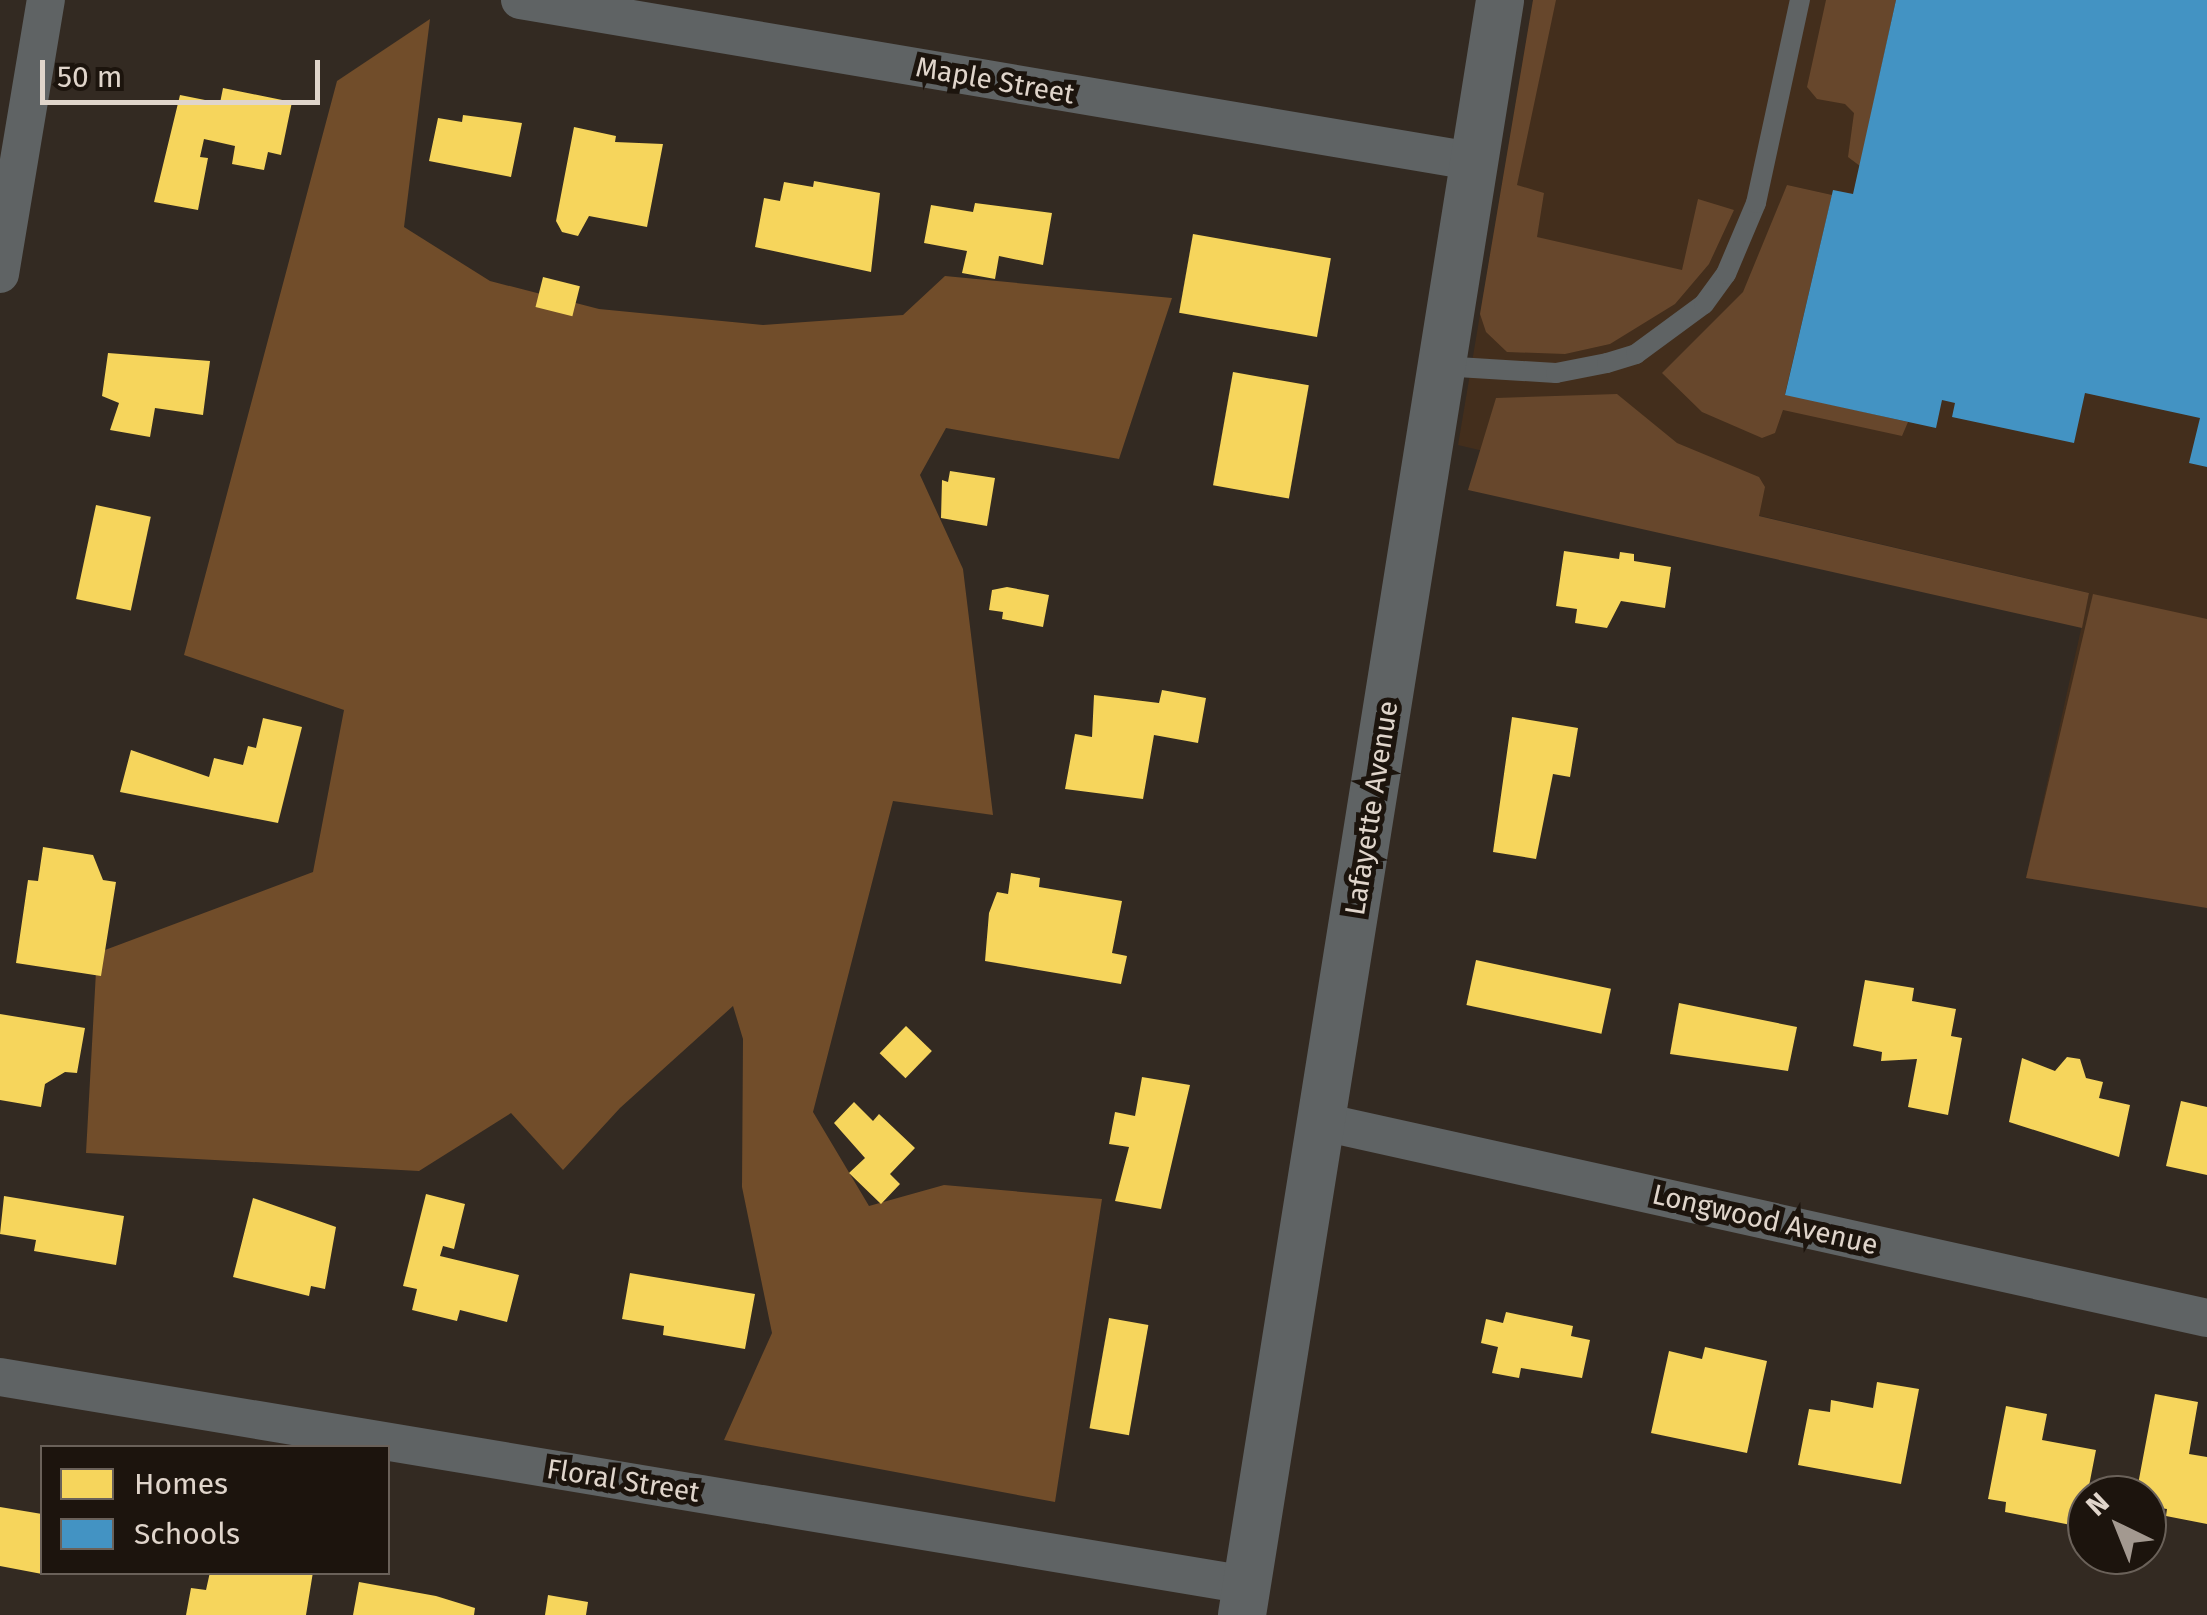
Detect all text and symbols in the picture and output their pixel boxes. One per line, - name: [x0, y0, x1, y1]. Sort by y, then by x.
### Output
- scale bar: [45, 40, 325, 102]
- street label: Maple Street: [913, 51, 1077, 111]
- text: 50 m: [57, 59, 122, 95]
- street label: Lafayette Avenue: [1338, 698, 1406, 918]
- street label: Longwood Avenue: [1649, 1178, 1881, 1262]
- legend: [40, 1445, 390, 1575]
- street label: Floral Street: [544, 1452, 702, 1510]
- text: Homes: [134, 1466, 228, 1502]
- north arrow: [2067, 1475, 2167, 1575]
- text: N: [2080, 1486, 2116, 1523]
- text: Schools: [134, 1516, 240, 1552]

